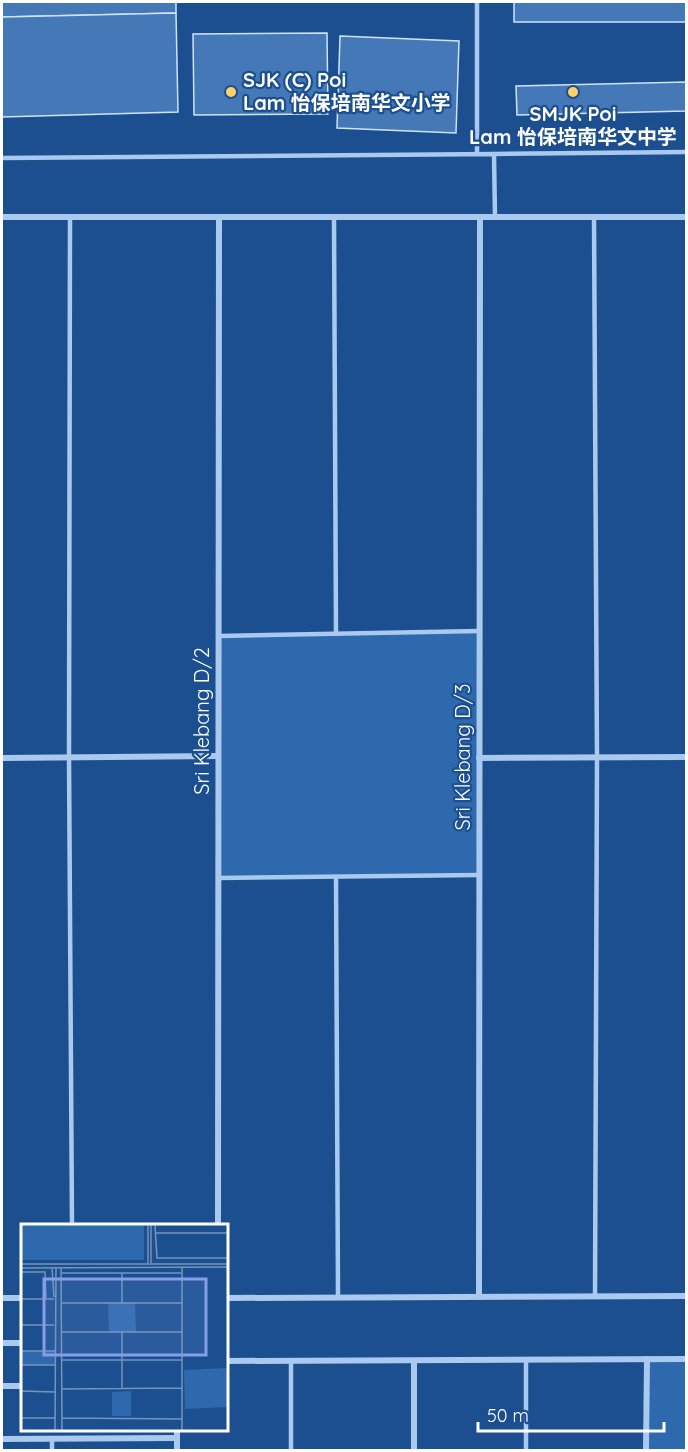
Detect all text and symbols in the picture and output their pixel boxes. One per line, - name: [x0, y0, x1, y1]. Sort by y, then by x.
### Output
- place label: SJK (C) Poi Lam 怡保培南华文小学: [243, 67, 451, 115]
- marker: SJK (C) Poi Lam 怡保培南华文小学: [224, 85, 238, 99]
- marker: SMJK Poi Lam 怡保培南华文中学: [566, 85, 580, 99]
- place label: SMJK Poi Lam 怡保培南华文中学: [469, 101, 677, 149]
- street label: Sri Klebang D/2: [189, 647, 214, 795]
- street label: Sri Klebang D/3: [450, 684, 475, 830]
- inset map: [21, 1224, 228, 1431]
- scale bar: [478, 1395, 664, 1433]
- text: 50 m: [487, 1404, 529, 1427]

